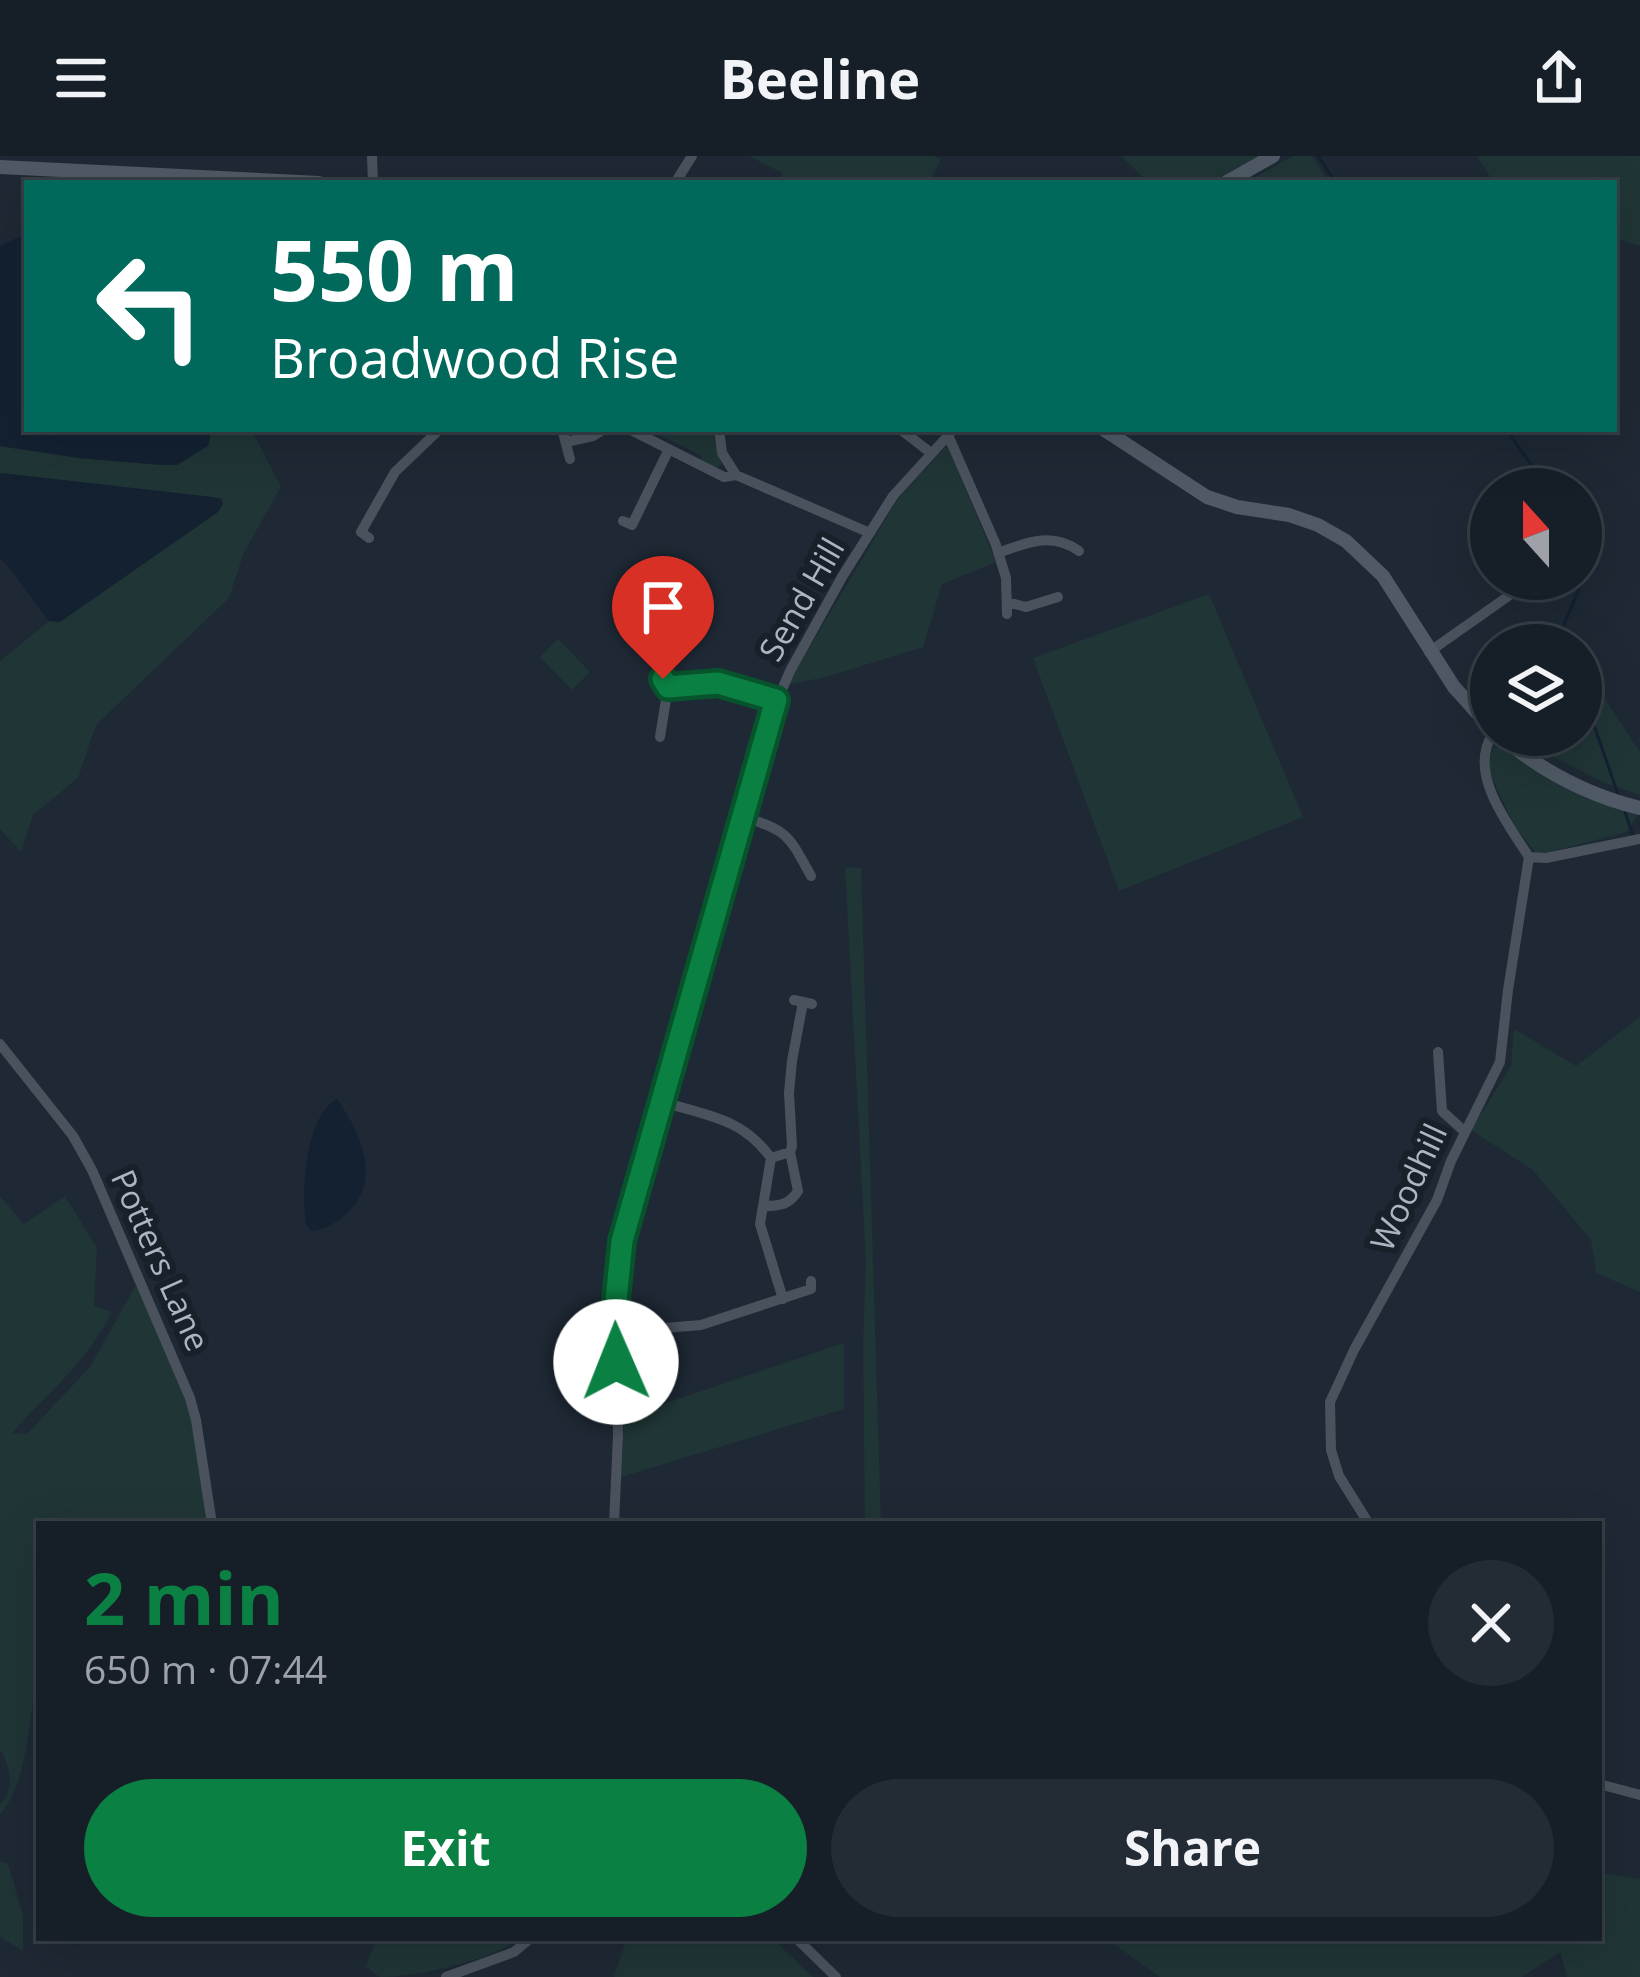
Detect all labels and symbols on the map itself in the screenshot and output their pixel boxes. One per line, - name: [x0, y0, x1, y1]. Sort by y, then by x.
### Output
- north arrow: [1470, 468, 1602, 600]
- street label: Send Hill: [748, 529, 854, 669]
- pin: [612, 556, 714, 679]
- street label: Woodhill: [1359, 1116, 1457, 1258]
- street label: Potters Lane: [101, 1162, 221, 1358]
- position arrow: [553, 1299, 679, 1425]

